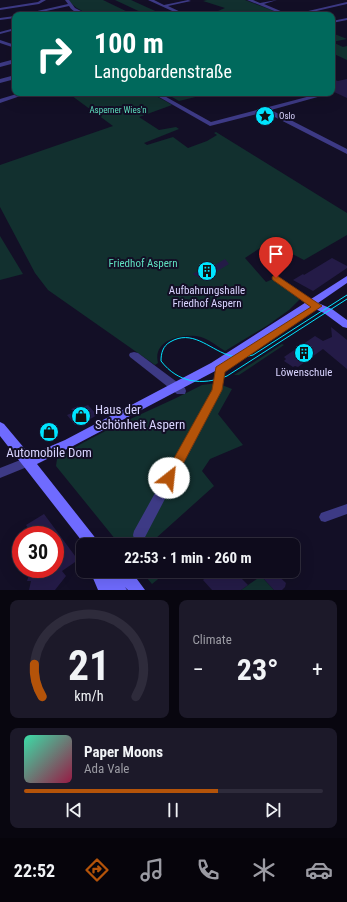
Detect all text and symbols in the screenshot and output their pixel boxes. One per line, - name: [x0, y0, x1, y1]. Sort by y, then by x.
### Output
- text: 100 m: [94, 27, 164, 60]
- icon: right: [28, 28, 80, 80]
- text: Langobardenstraße: [94, 61, 232, 82]
- park label: Asperner Wies'n: [89, 105, 147, 115]
- place icon: Oslo: [254, 105, 276, 127]
- place label: Oslo: [279, 111, 296, 121]
- pin: [259, 237, 293, 278]
- icon: arrive: [265, 243, 287, 265]
- park label: Friedhof Aspern: [108, 257, 178, 270]
- building icon: Aufbahrungshalle Friedhof Aspern: [196, 260, 218, 282]
- place label: Aufbahrungshalle Friedhof Aspern: [169, 284, 245, 310]
- building icon: Löwenschule: [293, 342, 315, 364]
- place label: Löwenschule: [276, 366, 332, 379]
- place label: Haus der Schönheit Aspern: [95, 402, 185, 432]
- shop icon: Haus der Schönheit Aspern: [70, 405, 92, 427]
- shop icon: Automobile Dom: [38, 421, 60, 443]
- place label: Automobile Dom: [6, 445, 92, 460]
- position arrow: [148, 457, 190, 499]
- speed limit sign: 30: [12, 526, 64, 578]
- text: 22:53 · 1 min · 260 m: [124, 549, 252, 567]
- text: Climate: [193, 632, 232, 647]
- text: 21: [68, 641, 110, 690]
- text: 23°: [237, 652, 279, 687]
- text: −: [193, 657, 204, 682]
- text: +: [312, 657, 323, 682]
- text: km/h: [75, 688, 104, 704]
- text: Paper Moons: [84, 743, 163, 761]
- text: Ada Vale: [84, 761, 129, 776]
- icon: previous: [63, 799, 85, 821]
- icon: pause: [162, 799, 184, 821]
- icon: next: [262, 799, 284, 821]
- icon: directions: [83, 856, 111, 884]
- icon: music: [138, 856, 166, 884]
- icon: phone: [194, 856, 222, 884]
- icon: climate: [250, 856, 278, 884]
- icon: car: [305, 856, 333, 884]
- text: 22:52: [14, 860, 55, 881]

